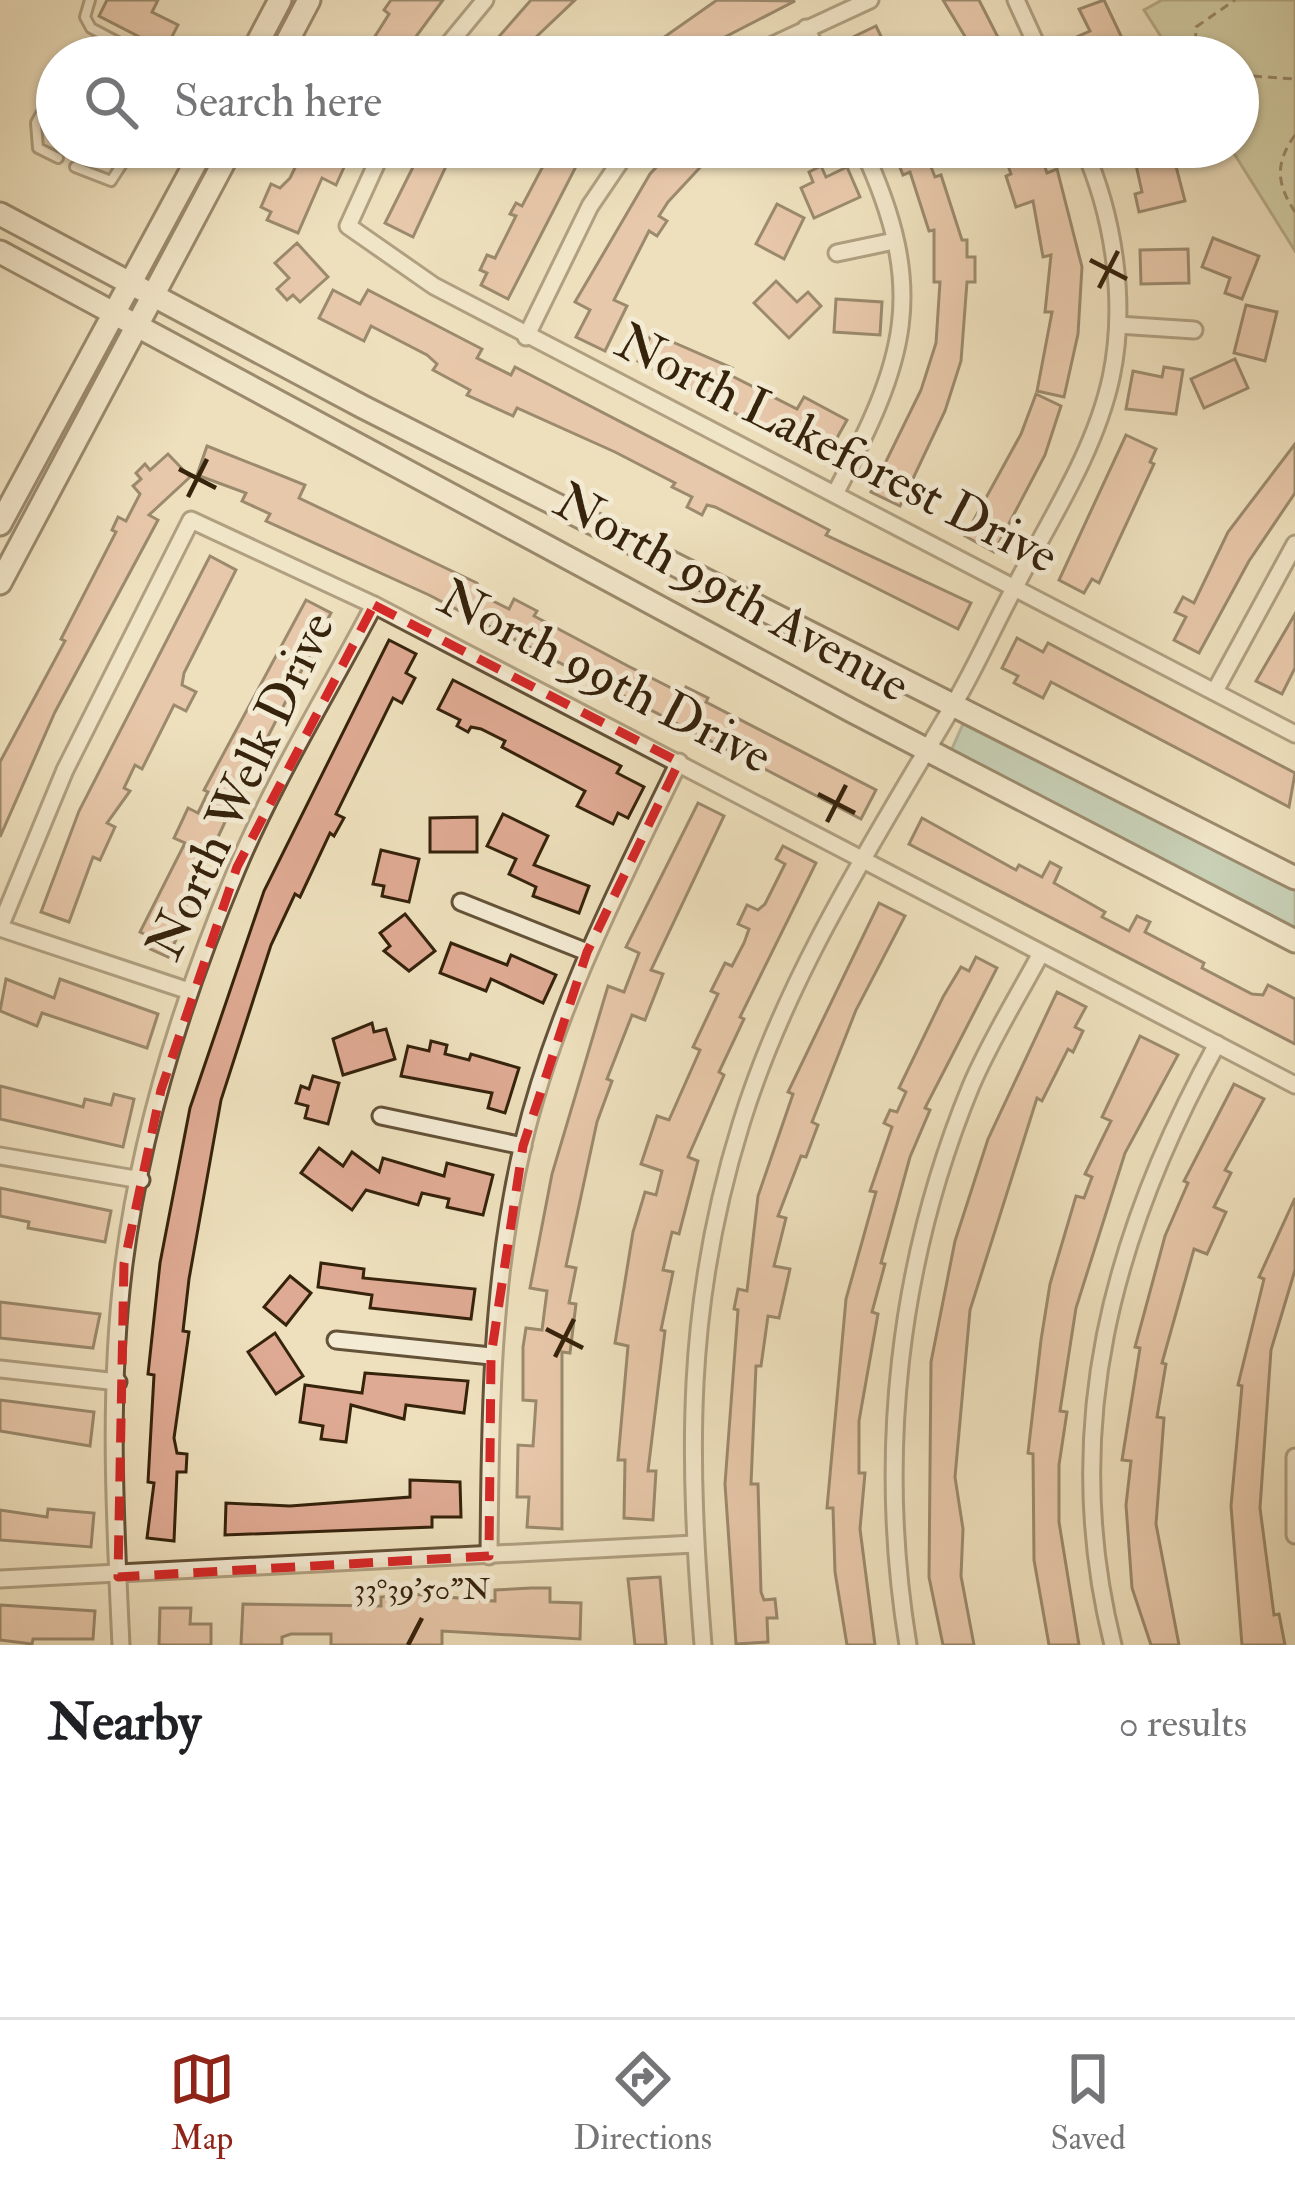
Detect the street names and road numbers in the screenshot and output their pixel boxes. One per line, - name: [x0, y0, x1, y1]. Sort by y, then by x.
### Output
- street label: North Lakeforest Drive: [605, 310, 1069, 588]
- street label: North 99th Avenue: [543, 469, 921, 717]
- street label: North 99th Drive: [428, 566, 782, 788]
- street label: North Welk Drive: [133, 602, 349, 970]

